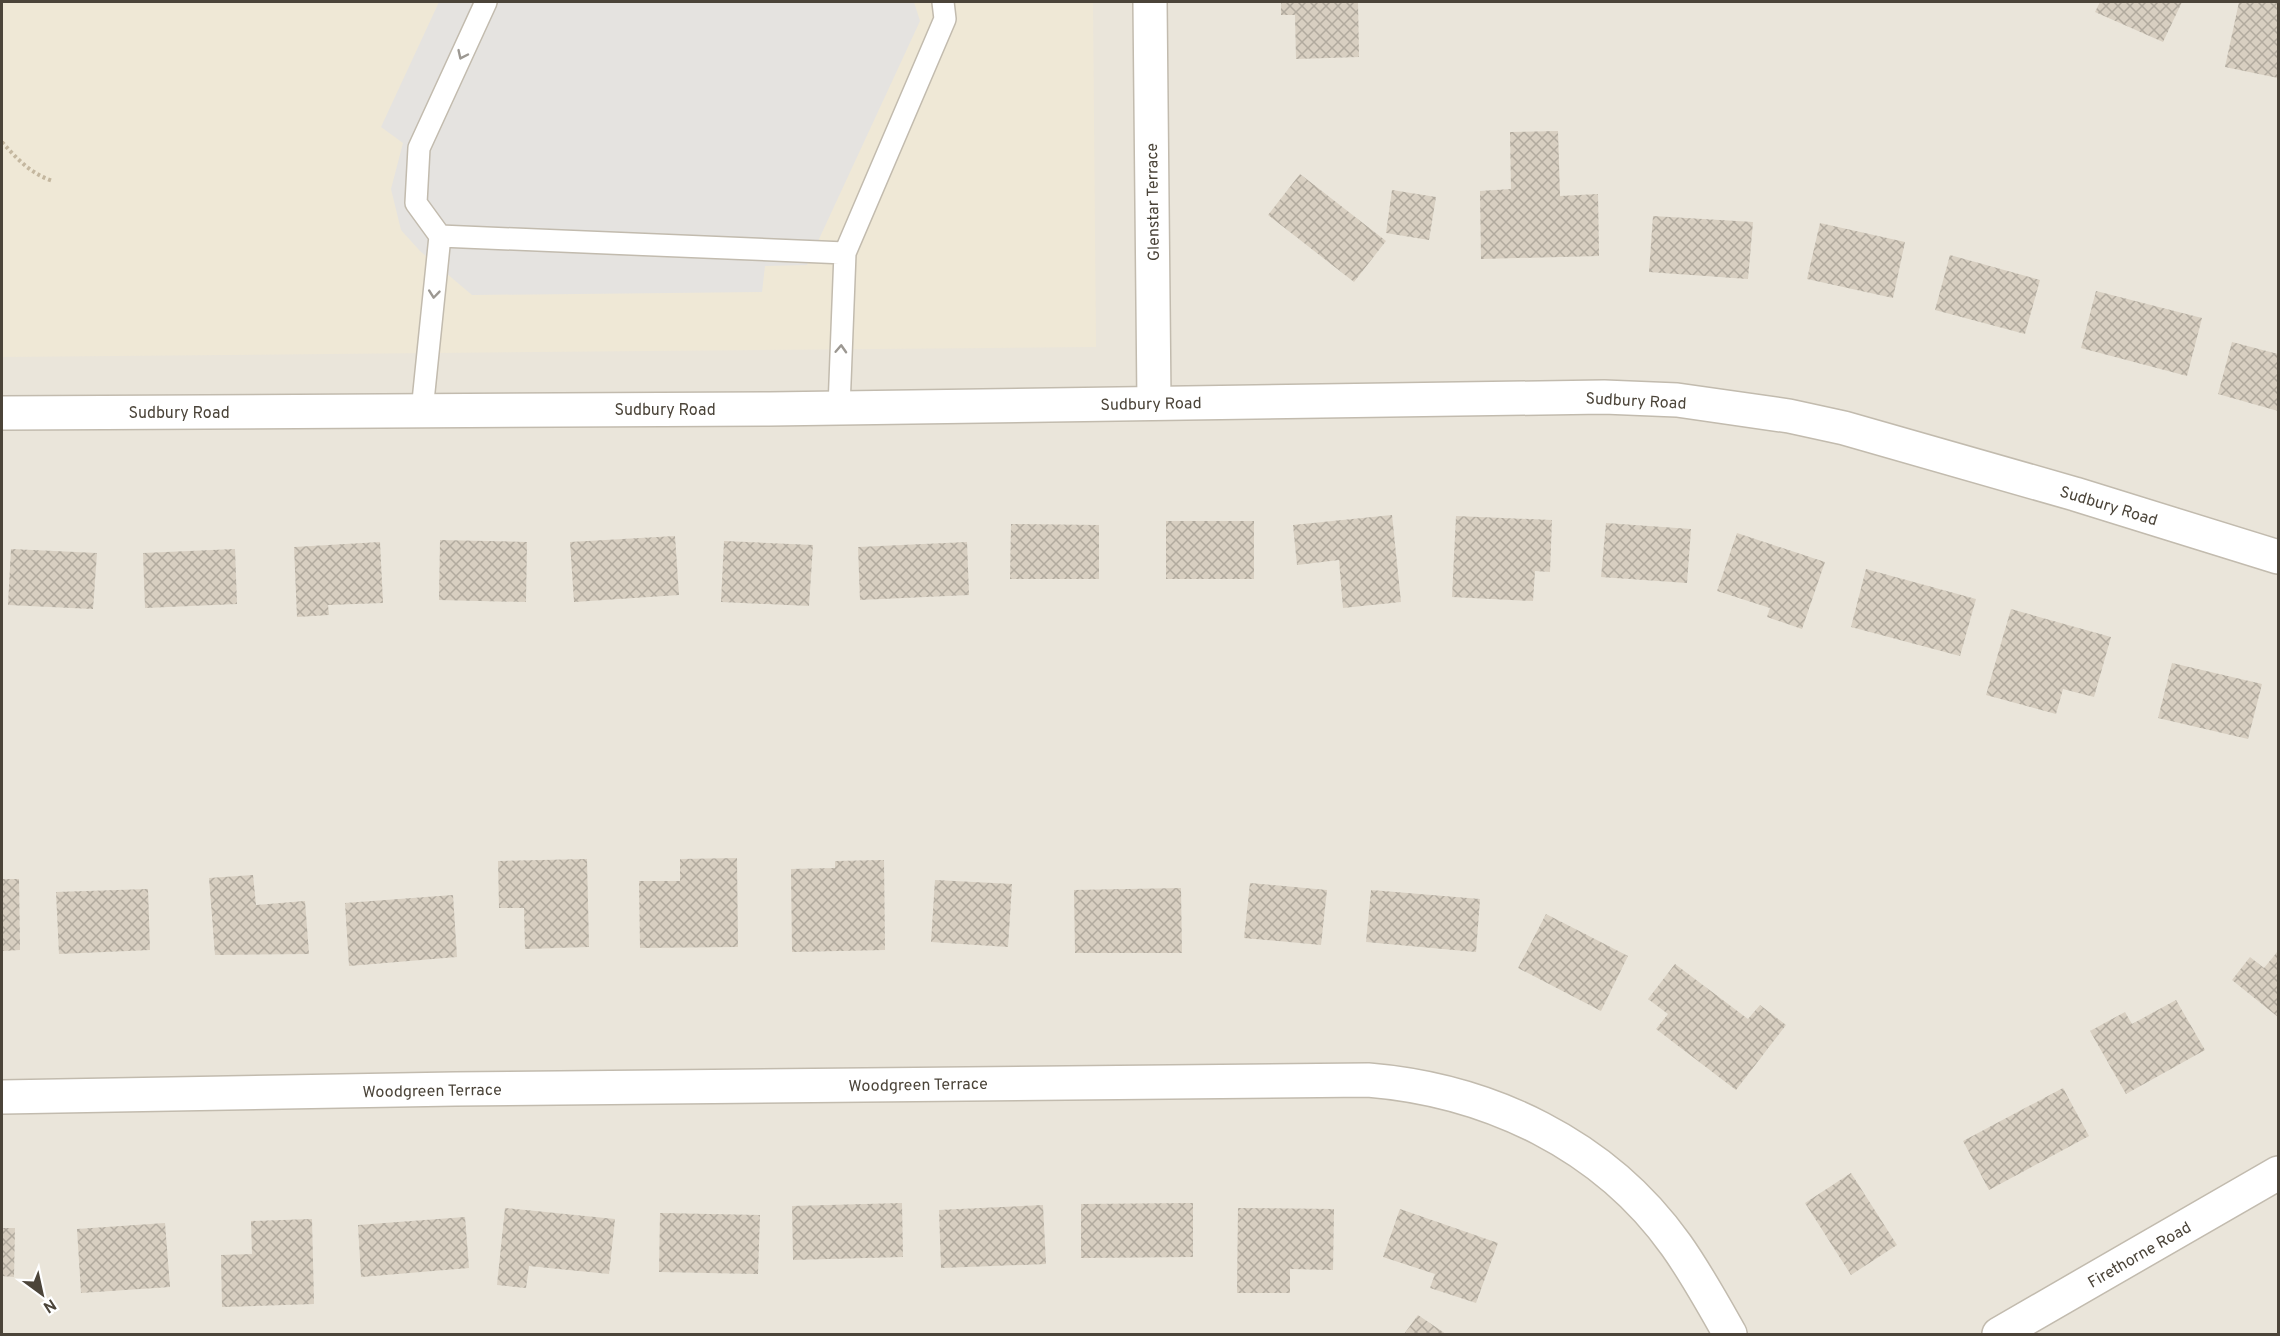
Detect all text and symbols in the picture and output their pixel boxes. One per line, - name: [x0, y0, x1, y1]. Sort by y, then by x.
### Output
- one-way arrow: [457, 48, 469, 59]
- street label: Glenstar Terrace: [1143, 143, 1165, 261]
- one-way arrow: [428, 290, 441, 299]
- one-way arrow: [835, 345, 848, 354]
- street label: Sudbury Road: [1585, 389, 1687, 415]
- street label: Sudbury Road: [1100, 394, 1202, 416]
- street label: Sudbury Road: [614, 401, 716, 421]
- street label: Sudbury Road: [128, 404, 230, 424]
- street label: Sudbury Road: [2057, 483, 2160, 531]
- street label: Woodgreen Terrace: [848, 1075, 988, 1097]
- street label: Woodgreen Terrace: [362, 1081, 502, 1103]
- street label: Firethorne Road: [2085, 1218, 2195, 1293]
- north arrow: [12, 1264, 72, 1324]
- text: N: [39, 1293, 59, 1316]

